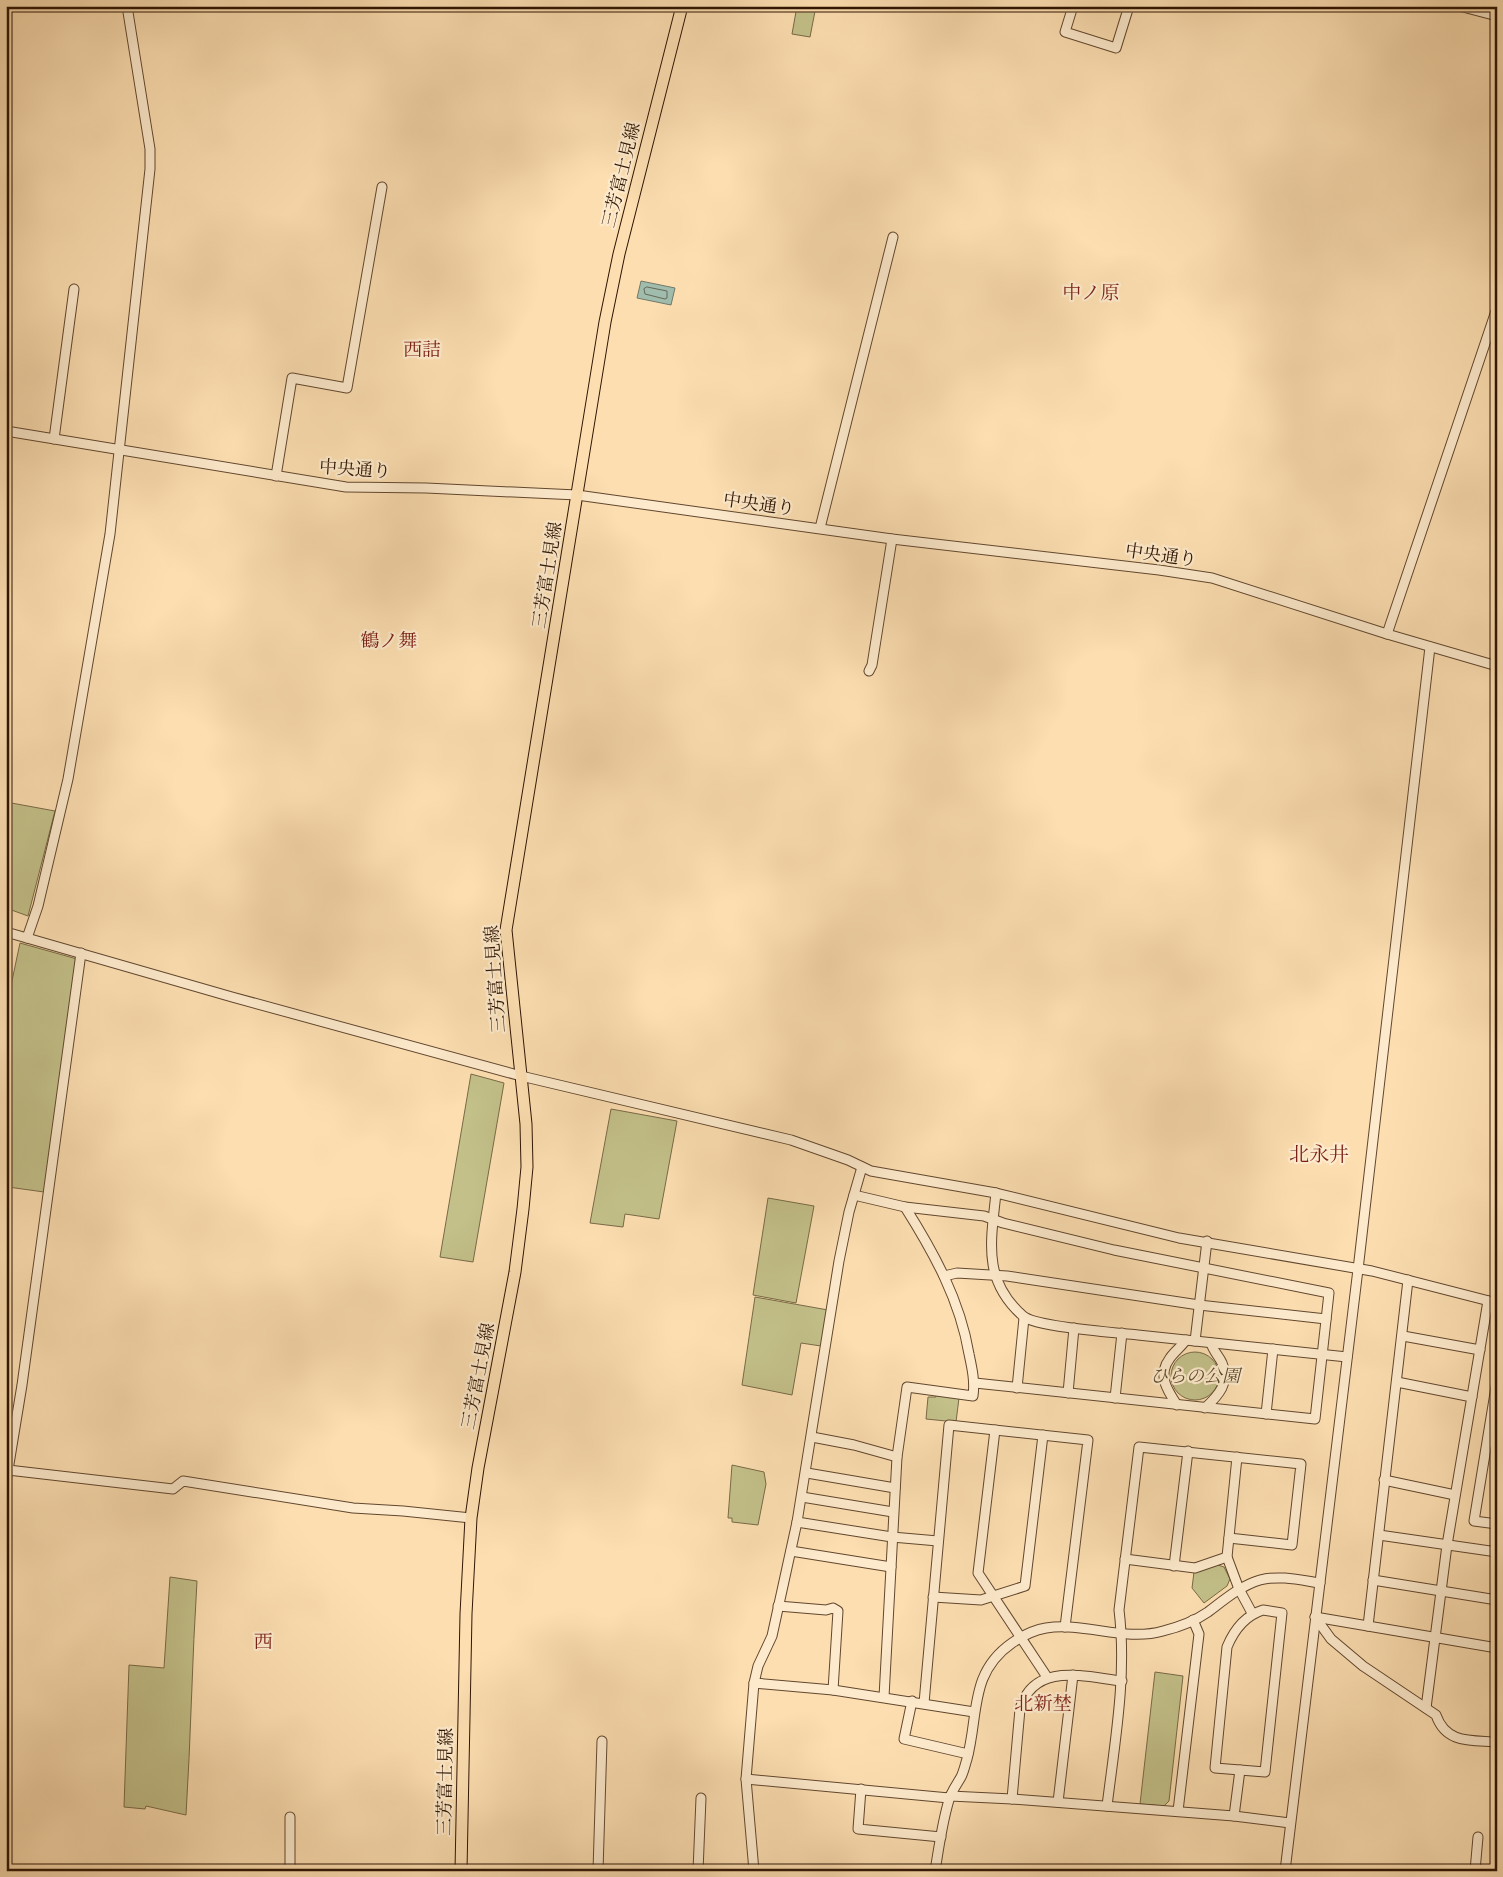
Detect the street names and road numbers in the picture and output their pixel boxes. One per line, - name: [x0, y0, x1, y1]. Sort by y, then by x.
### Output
- street label: 三芳富士見線: [596, 120, 647, 231]
- street label: 中央通り: [318, 455, 392, 484]
- street label: 中央通り: [722, 487, 796, 522]
- street label: 三芳富士見線: [527, 520, 568, 630]
- street label: 中央通り: [1124, 538, 1198, 573]
- street label: 三芳富士見線: [479, 924, 512, 1034]
- street label: 三芳富士見線: [456, 1321, 501, 1431]
- street label: 三芳富士見線: [432, 1728, 459, 1836]

